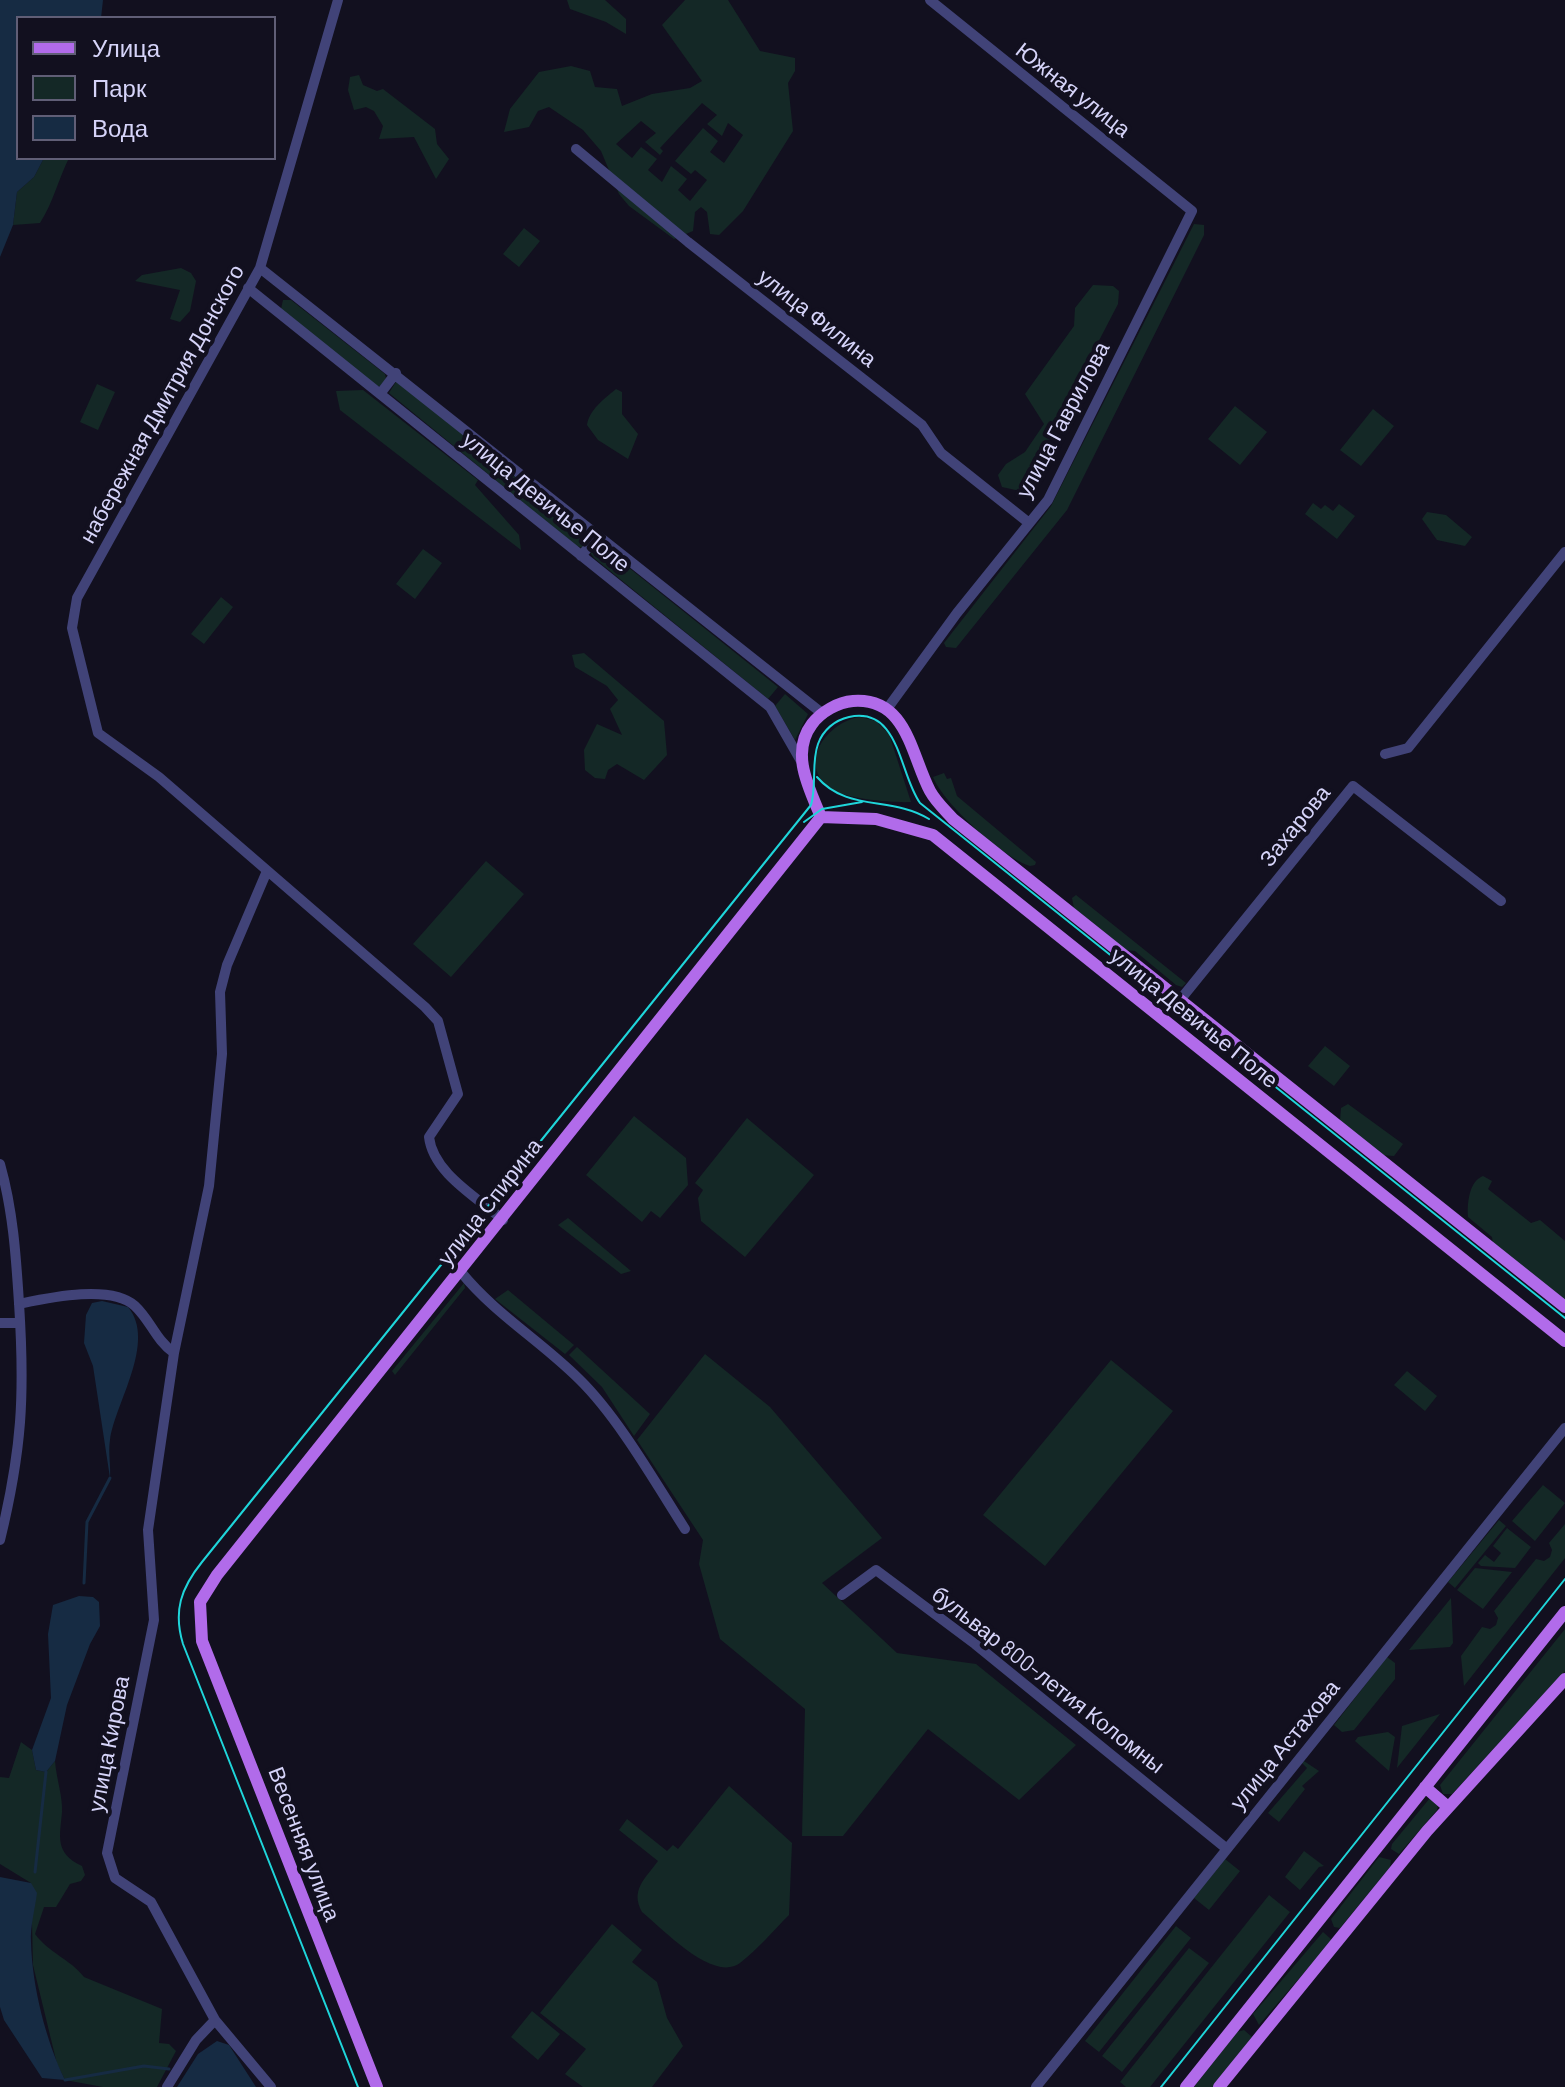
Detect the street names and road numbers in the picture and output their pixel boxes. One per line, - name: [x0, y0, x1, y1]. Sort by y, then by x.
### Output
- street label: Южная улица: [1010, 37, 1136, 143]
- street label: набережная Дмитрия Донского: [74, 260, 250, 548]
- street label: улица Филина: [752, 263, 882, 373]
- street label: улица Гаврилова: [1011, 337, 1115, 503]
- street label: улица Девичье Поле: [457, 426, 635, 578]
- street label: Захарова: [1254, 780, 1336, 872]
- street label: улица Девичье Поле: [1105, 942, 1283, 1094]
- street label: улица Спирина: [432, 1133, 548, 1271]
- street label: бульвар 800-летия Коломны: [926, 1581, 1170, 1779]
- street label: улица Кирова: [83, 1674, 135, 1814]
- street label: улица Астахова: [1225, 1675, 1345, 1815]
- street label: Весенняя улица: [262, 1763, 346, 1925]

